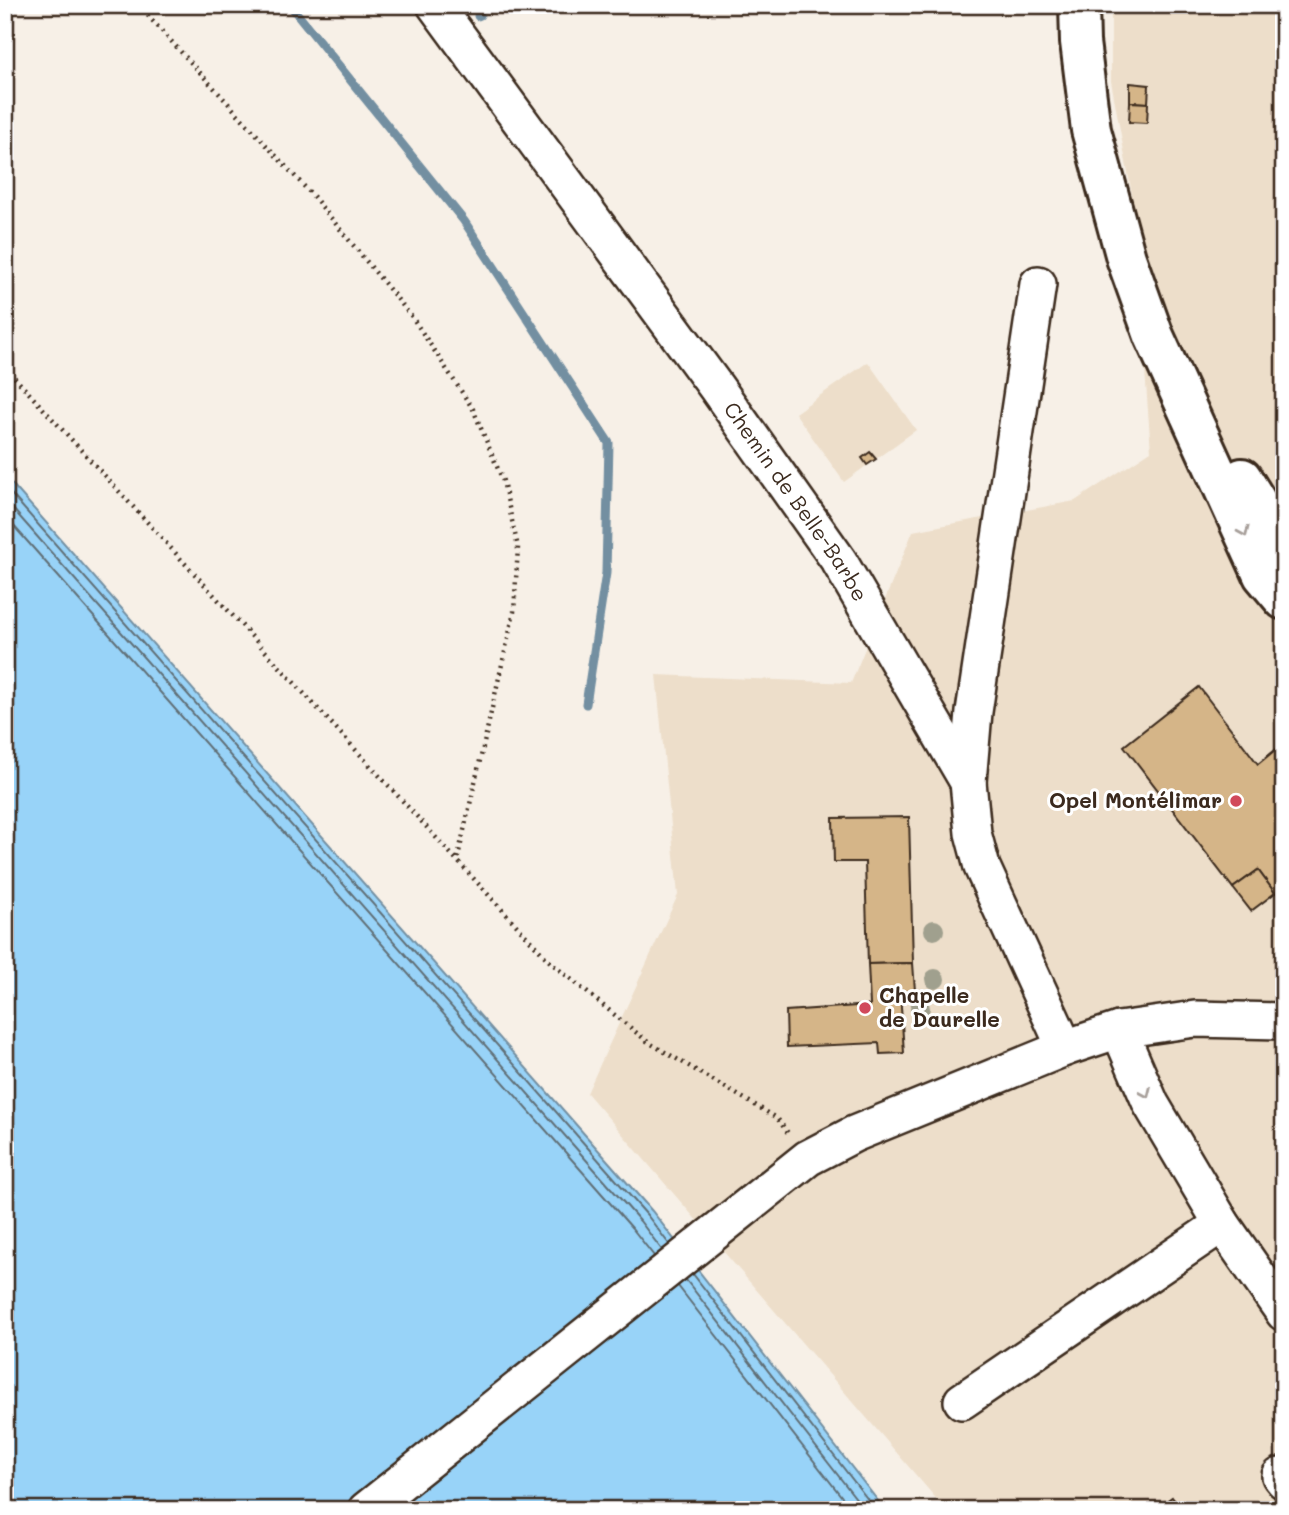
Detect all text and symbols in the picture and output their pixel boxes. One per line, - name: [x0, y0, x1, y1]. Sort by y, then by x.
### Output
- street label: Chemin de Belle-Barbe: [719, 396, 874, 606]
- one-way arrow: [1236, 525, 1250, 537]
- place label: Opel Montélimar: [1049, 786, 1222, 813]
- marker: Opel Montélimar: [1228, 793, 1244, 809]
- place label: Chapelle de Daurelle: [879, 981, 1000, 1032]
- marker: Chapelle de Daurelle: [857, 1000, 873, 1016]
- one-way arrow: [1138, 1086, 1152, 1098]

